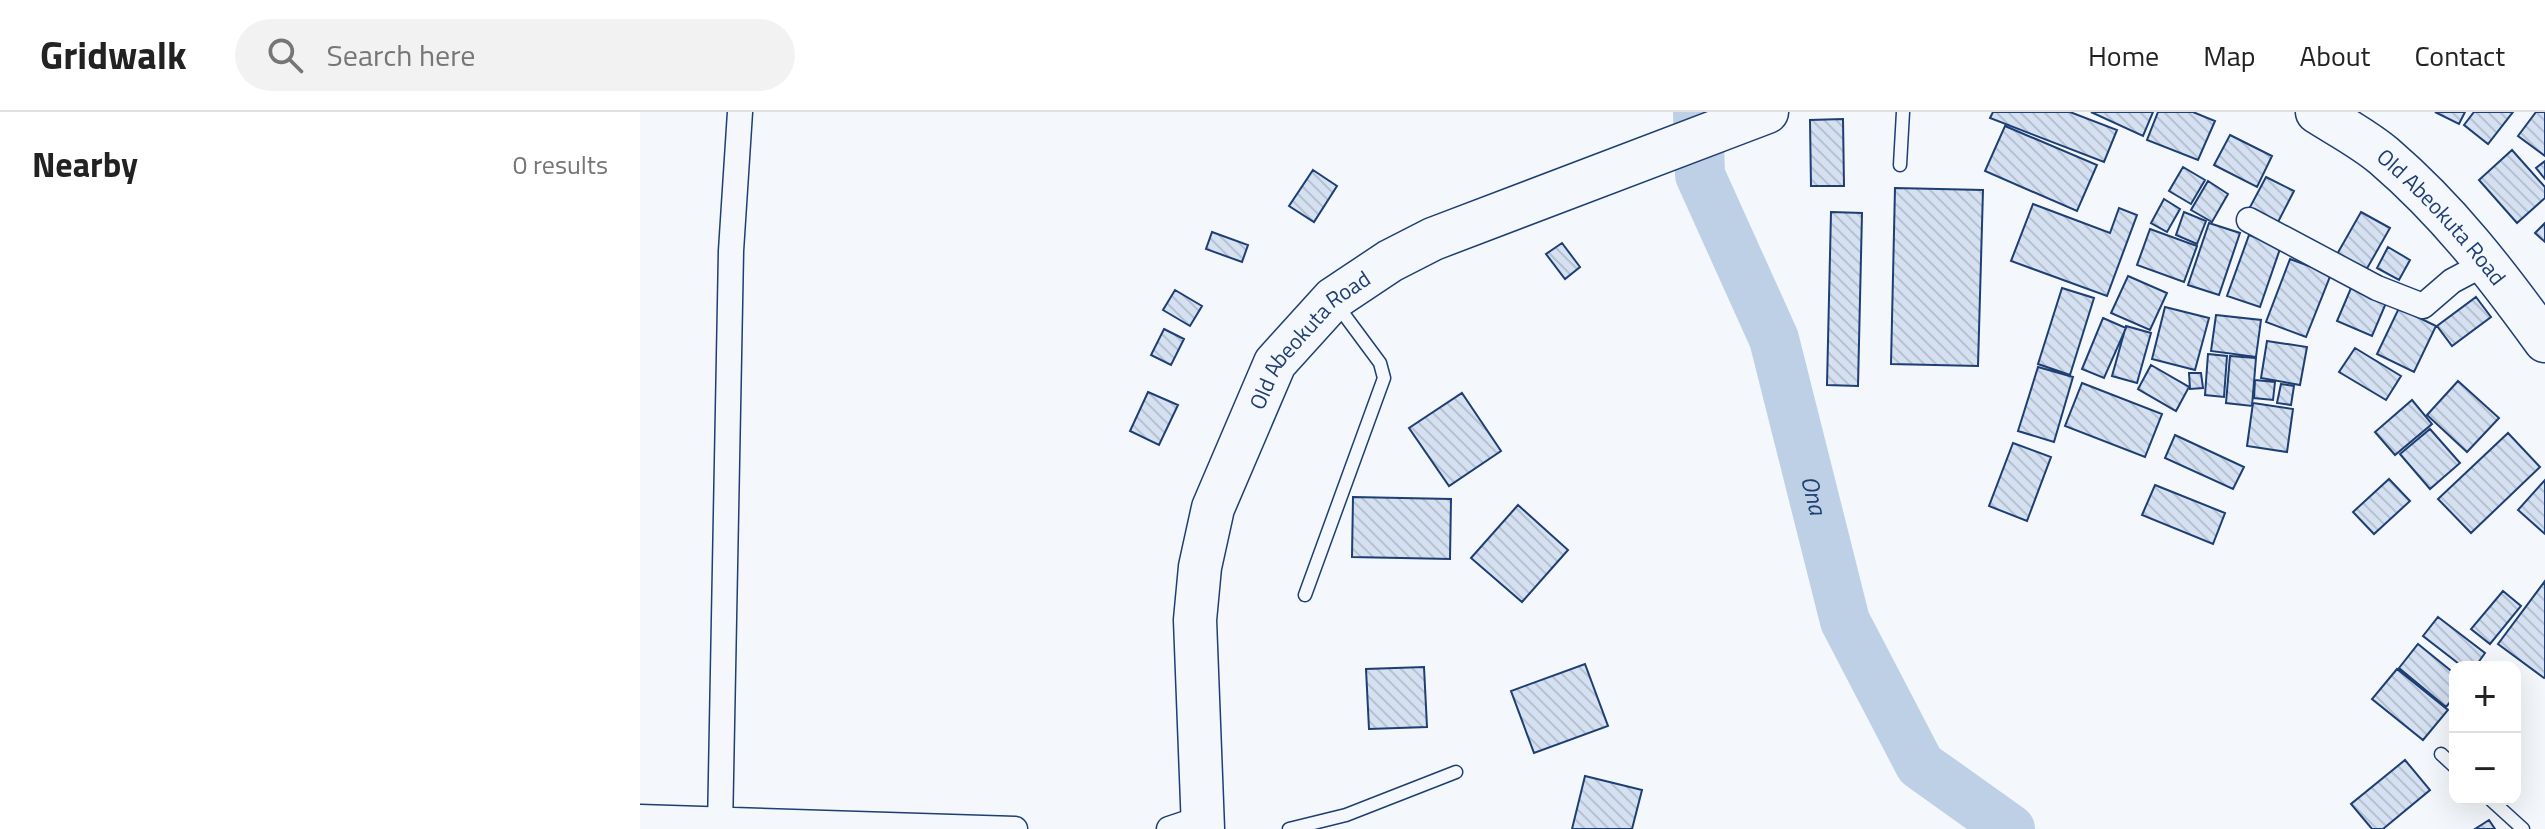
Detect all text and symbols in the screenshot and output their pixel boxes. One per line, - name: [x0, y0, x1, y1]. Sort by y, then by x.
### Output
- search box: [235, 19, 795, 91]
- text: Gridwalk: [40, 26, 187, 84]
- text: Search here: [327, 32, 475, 78]
- icon: search: [263, 33, 307, 77]
- text: Home: [2088, 34, 2159, 77]
- text: Map: [2203, 34, 2256, 77]
- text: About: [2300, 34, 2370, 77]
- text: Contact: [2414, 34, 2505, 77]
- text: Nearby: [32, 138, 138, 190]
- street label: Old Abeokuta Road: [2369, 140, 2514, 292]
- text: 0 results: [513, 145, 608, 184]
- street label: Old Abeokuta Road: [1240, 262, 1377, 415]
- water label: Ona: [1792, 472, 1837, 520]
- map controls: [2449, 661, 2521, 805]
- button: +: [2449, 661, 2521, 733]
- button: −: [2449, 733, 2521, 805]

